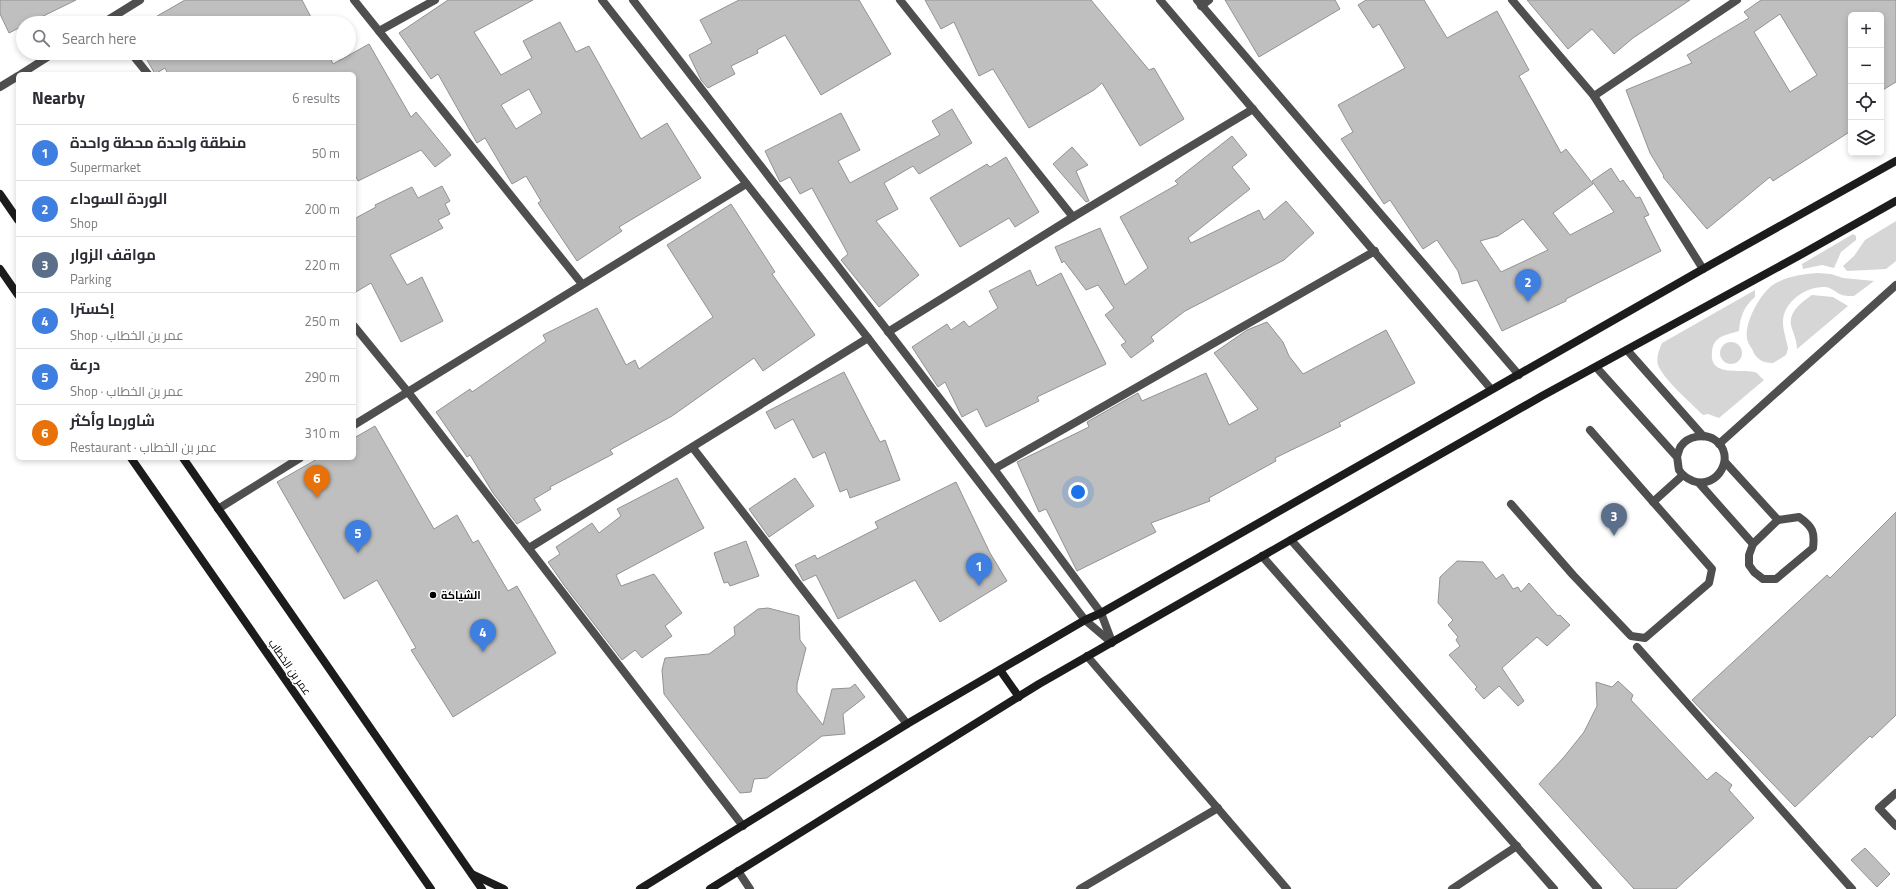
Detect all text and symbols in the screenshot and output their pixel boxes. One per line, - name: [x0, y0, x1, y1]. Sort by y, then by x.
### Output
- map controls: [1848, 12, 1884, 156]
- button: +: [1848, 12, 1884, 48]
- search box: [16, 16, 356, 60]
- icon: search: [30, 27, 52, 49]
- text: Search here: [62, 27, 136, 50]
- button: −: [1848, 48, 1884, 84]
- button: locate: [1848, 84, 1884, 120]
- text: Nearby: [32, 85, 85, 111]
- text: 6 results: [292, 88, 340, 108]
- button: layers: [1848, 120, 1884, 156]
- text: منطقة واحدة محطة واحدة: [70, 131, 246, 154]
- text: 1: [41, 143, 49, 163]
- text: 50 m: [312, 143, 340, 163]
- text: Supermarket: [70, 157, 141, 177]
- text: الوردة السوداء: [70, 187, 167, 210]
- text: 2: [41, 199, 49, 219]
- text: 200 m: [304, 199, 340, 219]
- text: Shop: [70, 213, 98, 233]
- text: مواقف الزوار: [70, 243, 156, 266]
- text: 3: [41, 255, 49, 275]
- text: 220 m: [304, 255, 340, 275]
- text: Parking: [70, 269, 111, 289]
- pin: 2: [1515, 269, 1541, 302]
- text: إكسترا: [70, 297, 114, 320]
- text: 4: [41, 311, 49, 331]
- text: 250 m: [304, 311, 340, 331]
- text: Shop · عمر بن الخطاب: [70, 325, 184, 345]
- text: درعة: [70, 353, 100, 376]
- text: 5: [41, 367, 49, 387]
- text: 290 m: [304, 367, 340, 387]
- text: Shop · عمر بن الخطاب: [70, 381, 184, 401]
- text: شاورما وأكثر: [70, 409, 155, 432]
- text: 6: [41, 423, 49, 443]
- text: 310 m: [304, 423, 340, 443]
- text: Restaurant · عمر بن الخطاب: [70, 437, 217, 457]
- pin: 6: [304, 465, 330, 498]
- your location: [1068, 482, 1088, 502]
- pin: 3: [1601, 503, 1627, 536]
- pin: 5: [345, 520, 371, 553]
- pin: 1: [966, 553, 992, 586]
- place label: الشياكة: [441, 587, 481, 603]
- marker: الشياكة: [428, 590, 438, 600]
- pin: 4: [470, 619, 496, 652]
- street label: عمر بن الخطاب: [265, 636, 315, 698]

